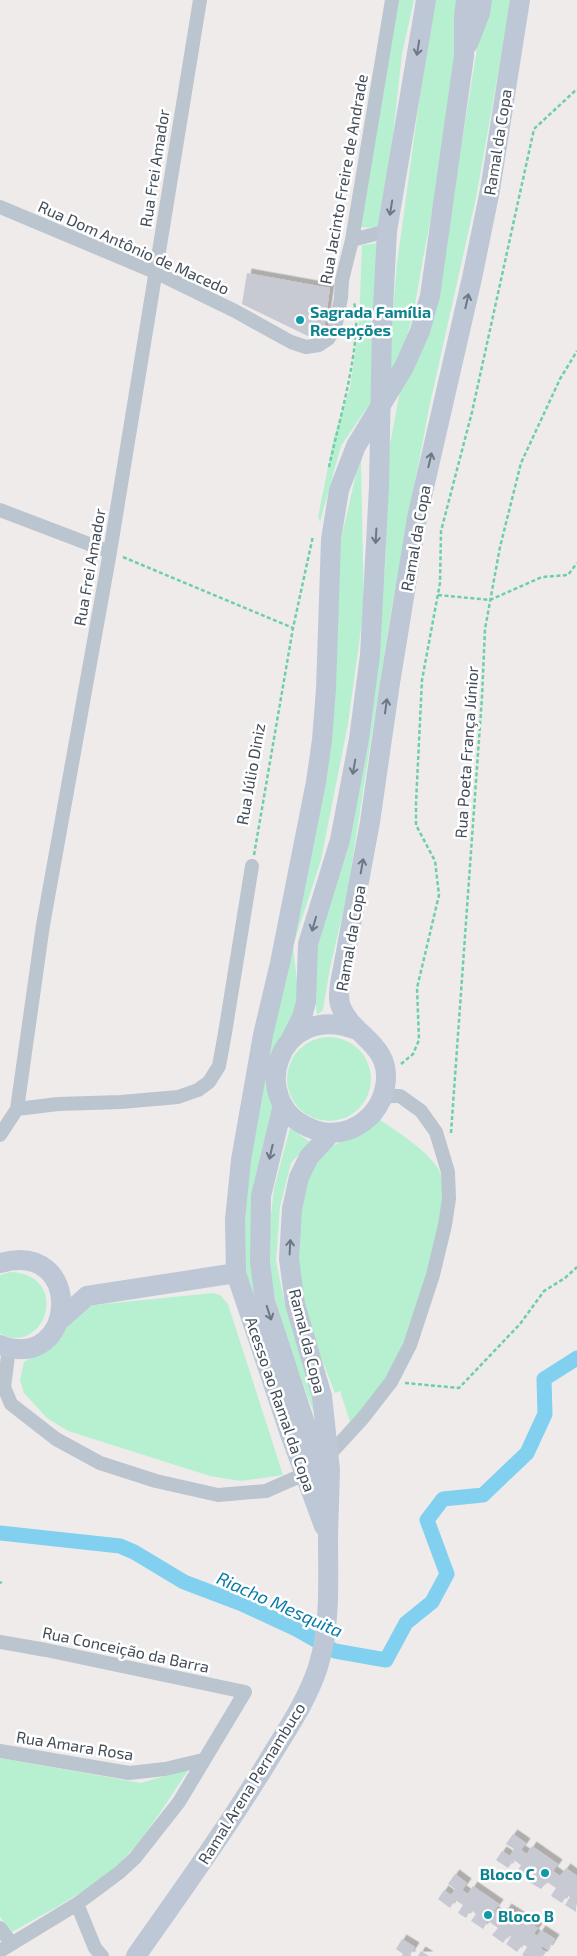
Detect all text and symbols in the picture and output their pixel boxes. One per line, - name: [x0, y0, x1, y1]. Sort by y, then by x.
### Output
- one-way arrow: [412, 40, 422, 56]
- street label: Rua Jacinto Freire de Andrade: [315, 73, 371, 285]
- street label: Ramal da Copa: [479, 88, 515, 196]
- street label: Rua Frei Amador: [135, 107, 173, 228]
- street label: Rua Dom Antônio de Macedo: [35, 196, 233, 298]
- one-way arrow: [386, 200, 396, 216]
- one-way arrow: [463, 294, 472, 310]
- place label: Sagrada Família Recepções: [310, 302, 431, 341]
- marker: Sagrada Família Recepções: [294, 314, 306, 326]
- one-way arrow: [426, 452, 435, 468]
- street label: Ramal da Copa: [396, 484, 434, 592]
- street label: Rua Frei Amador: [69, 506, 109, 627]
- one-way arrow: [372, 527, 381, 543]
- street label: Rua Poeta França Júnior: [450, 665, 483, 839]
- one-way arrow: [382, 698, 392, 714]
- street label: Rua Júlio Diniz: [232, 722, 268, 826]
- one-way arrow: [349, 758, 359, 774]
- one-way arrow: [358, 859, 368, 875]
- street label: Ramal da Copa: [331, 884, 369, 992]
- one-way arrow: [308, 915, 318, 931]
- one-way arrow: [266, 1144, 275, 1160]
- one-way arrow: [285, 1239, 294, 1255]
- street label: Ramal da Copa: [286, 1287, 330, 1395]
- one-way arrow: [265, 1304, 275, 1320]
- street label: Acesso ao Ramal da Copa: [242, 1314, 320, 1494]
- water label: Riacho Mesquita: [214, 1566, 346, 1642]
- street label: Rua Conceição da Barra: [41, 1622, 211, 1677]
- street label: Ramal Arena Pernambuco: [193, 1699, 309, 1867]
- street label: Rua Amara Rosa: [15, 1726, 135, 1764]
- place label: Bloco C: [480, 1864, 535, 1883]
- marker: Bloco C: [539, 1867, 551, 1879]
- place label: Bloco B: [498, 1906, 554, 1925]
- marker: Bloco B: [482, 1909, 494, 1921]

